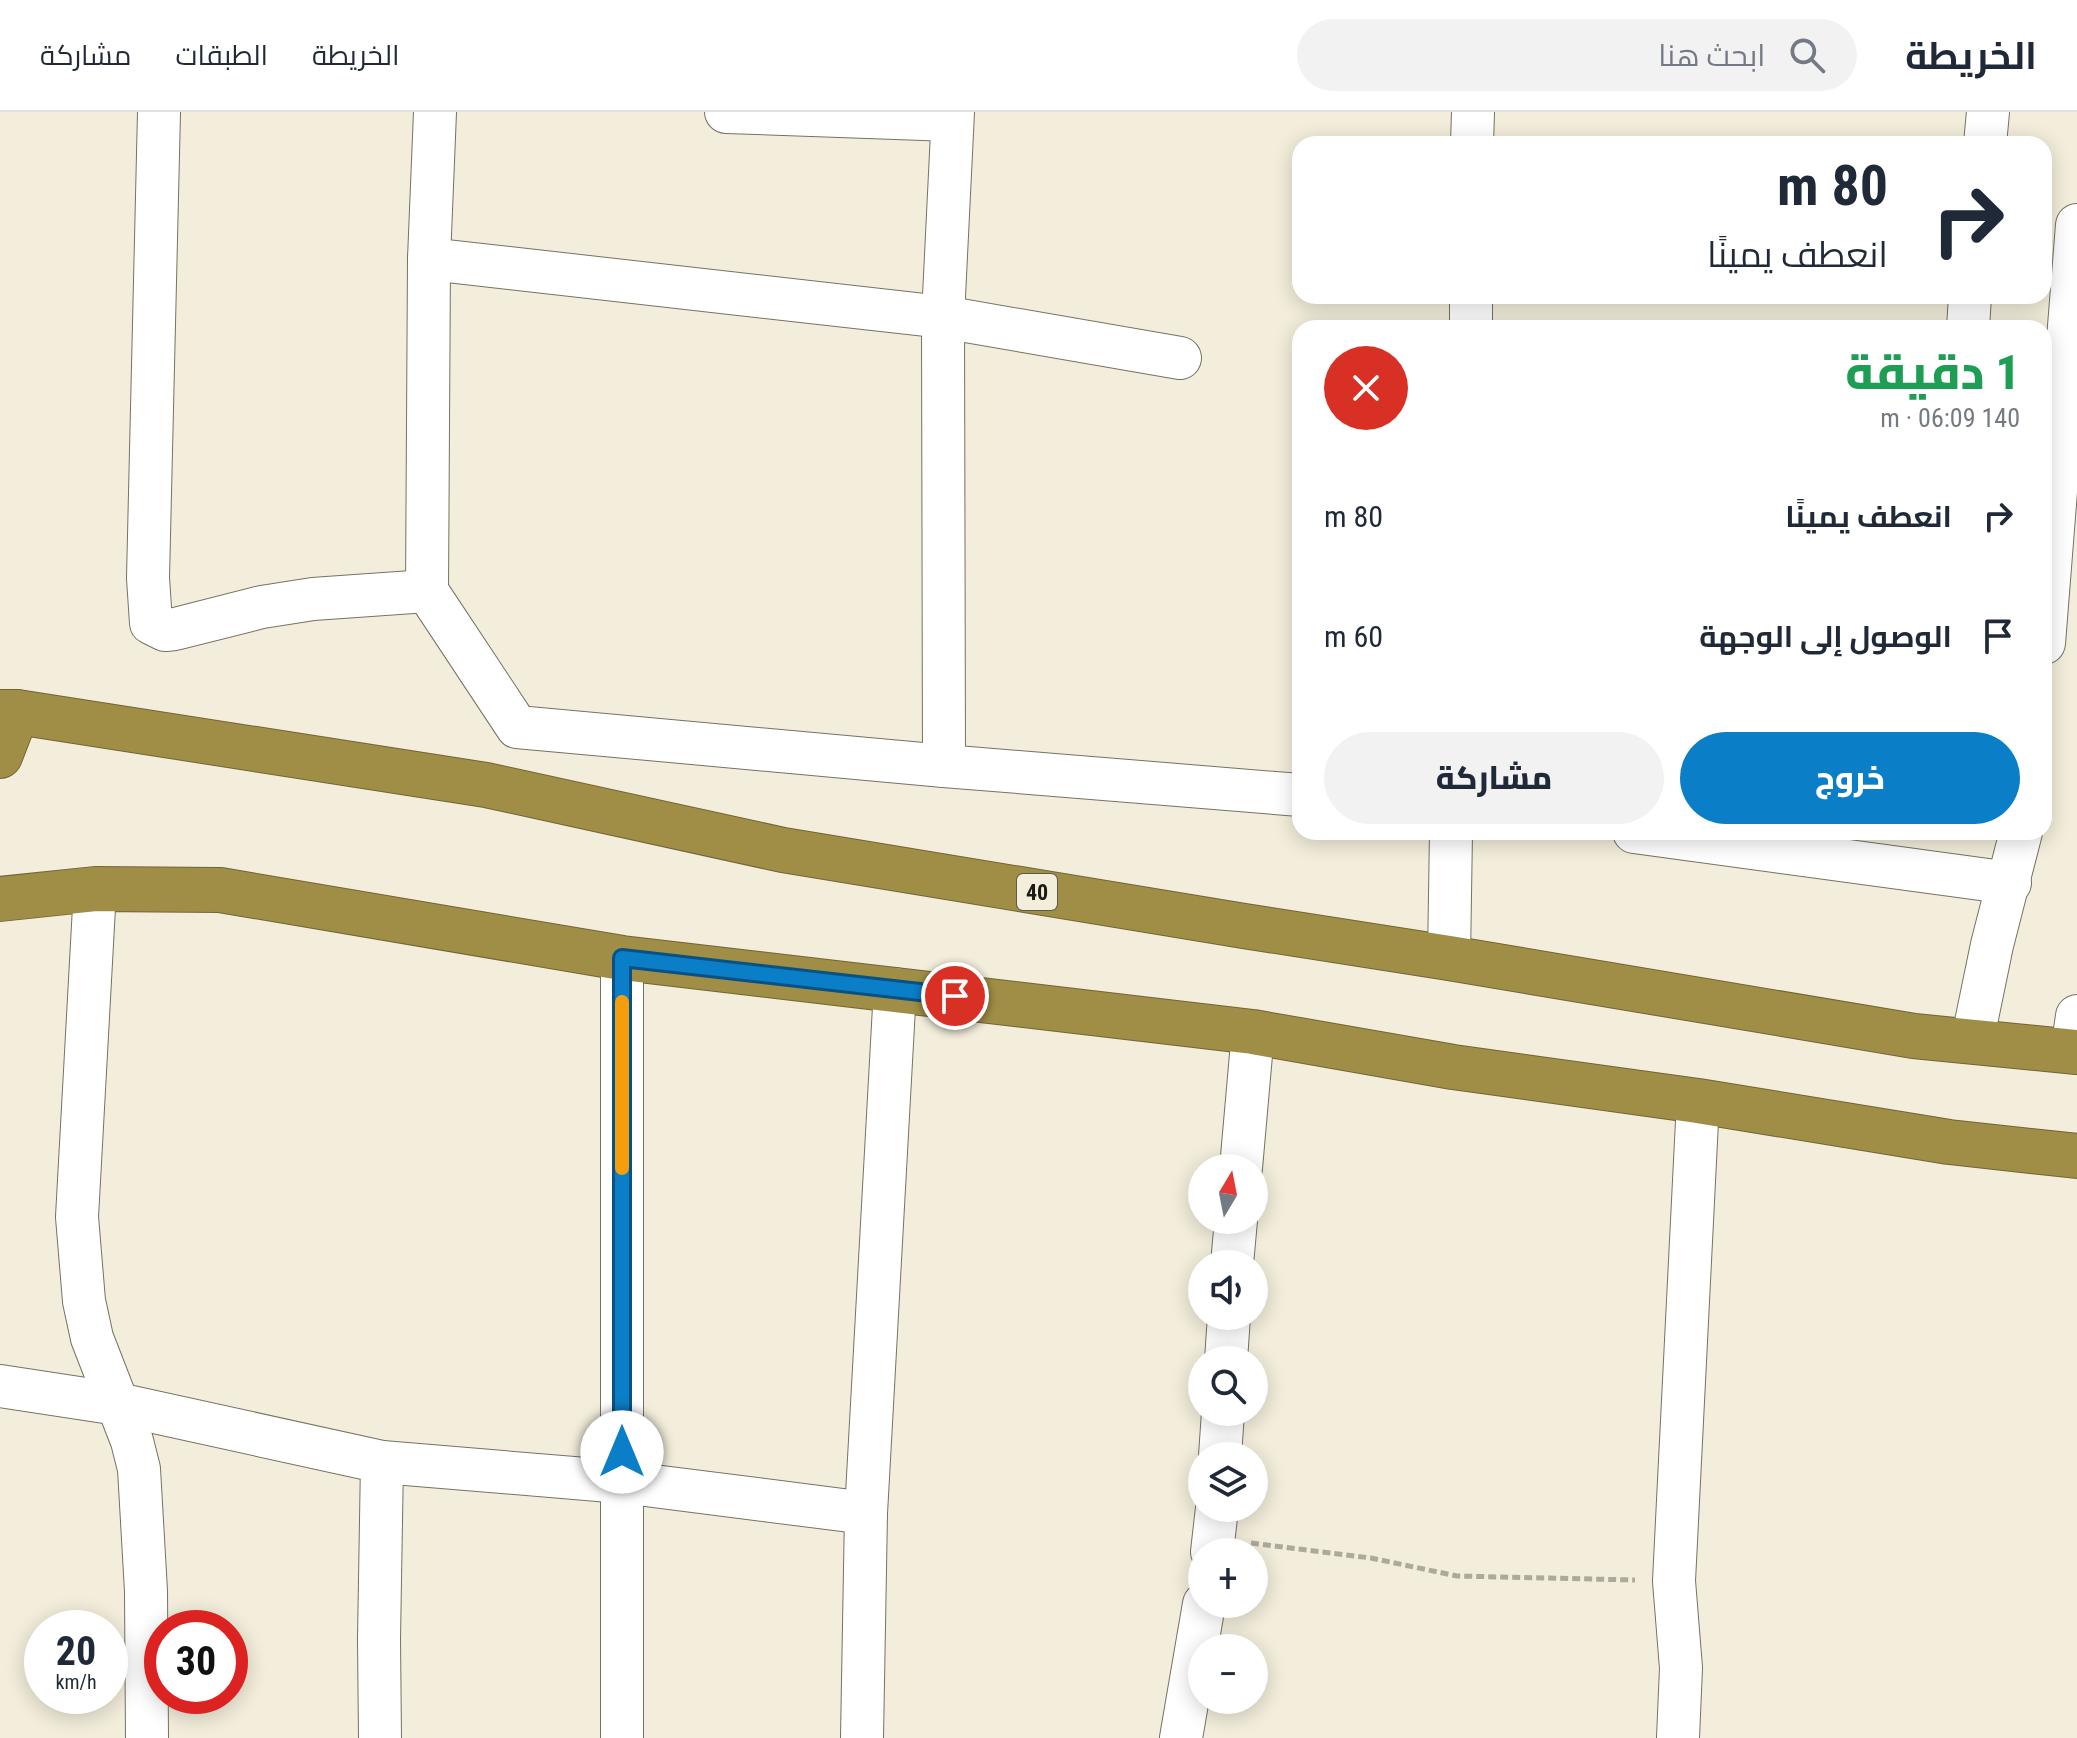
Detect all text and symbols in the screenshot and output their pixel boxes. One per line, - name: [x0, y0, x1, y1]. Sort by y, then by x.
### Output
- search box: [1297, 19, 1857, 91]
- icon: search: [1785, 33, 1829, 77]
- text: الخريطة: [1905, 34, 2037, 78]
- text: ابحث هنا: [1658, 38, 1765, 73]
- text: مشاركة: [40, 39, 131, 72]
- text: الطبقات: [175, 39, 268, 72]
- text: الخريطة: [312, 39, 399, 72]
- text: 80 m: [1777, 153, 1888, 219]
- icon: right: [1916, 168, 2020, 272]
- text: انعطف يمينًا: [1707, 234, 1888, 276]
- text: 1 دقيقة: [1845, 344, 2020, 401]
- button: close: [1324, 346, 1408, 430]
- text: 140 m · 06:09: [1880, 403, 2020, 433]
- icon: right: [1976, 494, 2020, 538]
- text: 80 m: [1324, 499, 1383, 534]
- text: انعطف يمينًا: [1785, 499, 1952, 534]
- icon: arrive: [1976, 614, 2020, 658]
- text: 60 m: [1324, 619, 1383, 654]
- text: الوصول إلى الوجهة: [1699, 619, 1952, 654]
- button: مشاركة: [1324, 732, 1664, 824]
- button: خروج: [1680, 732, 2020, 824]
- road number: 40: [1017, 874, 1057, 910]
- pin: [921, 962, 989, 1030]
- icon: arrive: [933, 974, 977, 1018]
- north arrow: [1188, 1154, 1268, 1234]
- map controls: [1188, 1154, 1268, 1714]
- button: sound: [1188, 1250, 1268, 1330]
- button: search: [1188, 1346, 1268, 1426]
- position arrow: [580, 1410, 664, 1494]
- button: layers: [1188, 1442, 1268, 1522]
- button: +: [1188, 1538, 1268, 1618]
- speed limit sign: 30: [144, 1610, 248, 1714]
- text: 20: [56, 1628, 96, 1675]
- button: −: [1188, 1634, 1268, 1714]
- text: km/h: [55, 1670, 97, 1694]

